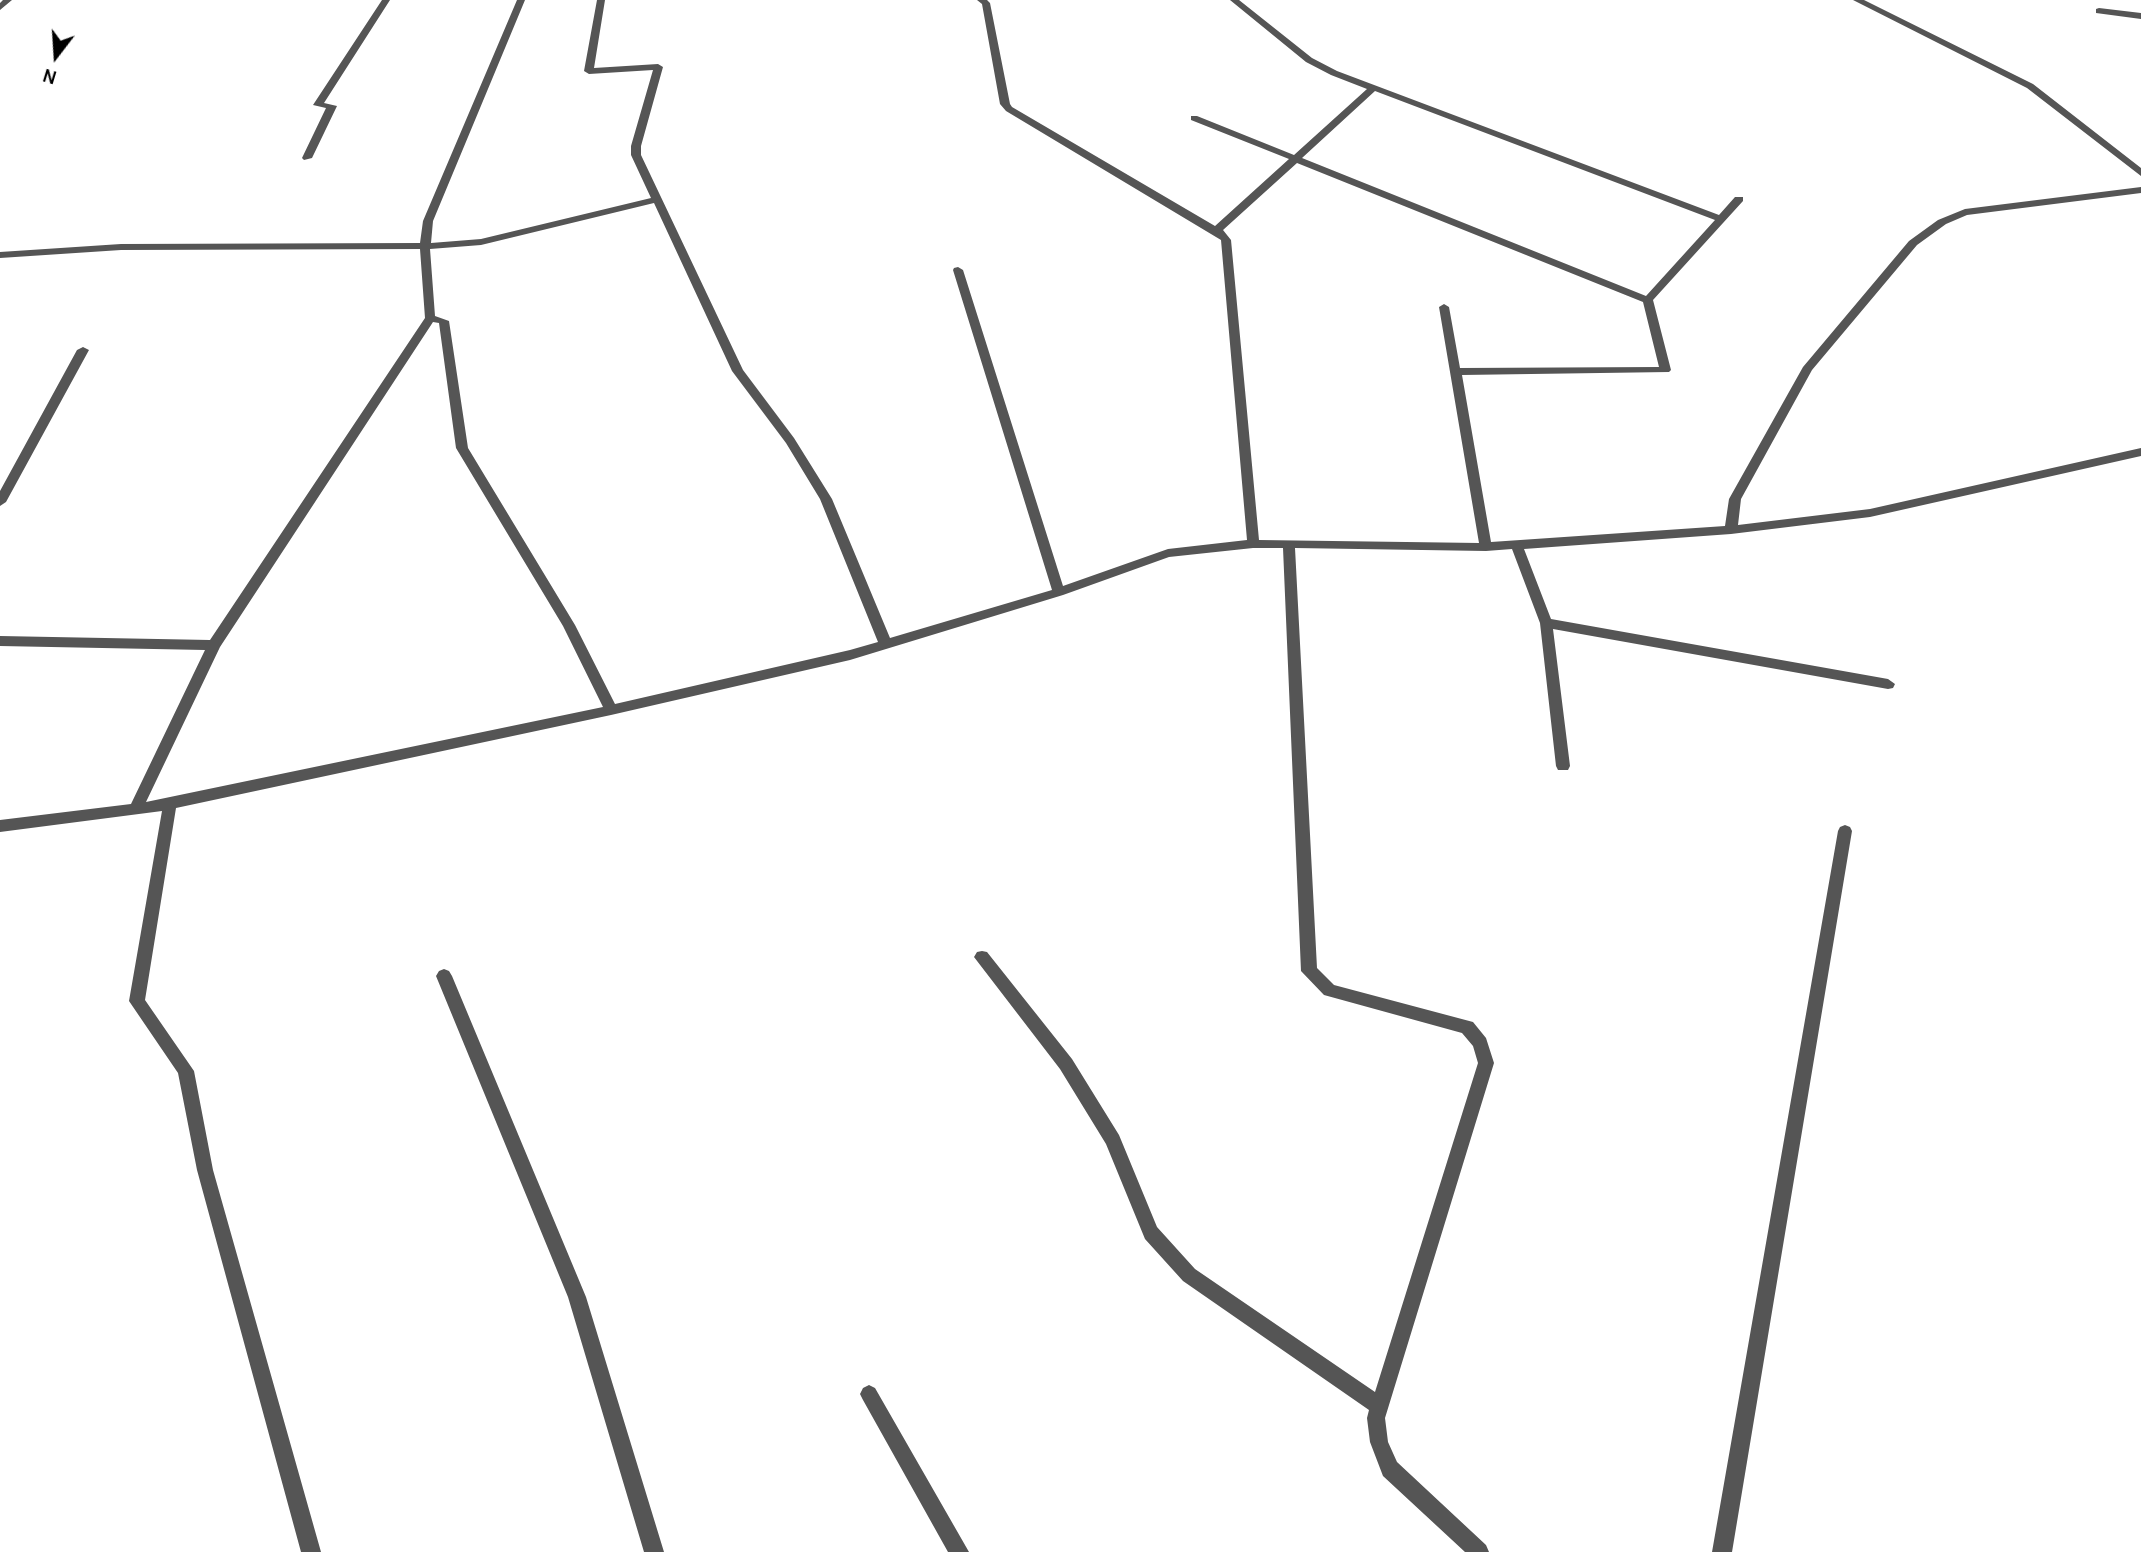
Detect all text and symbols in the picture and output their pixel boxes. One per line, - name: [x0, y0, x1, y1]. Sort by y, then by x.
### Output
- north arrow: [21, 21, 91, 91]
- text: N: [40, 64, 60, 89]

